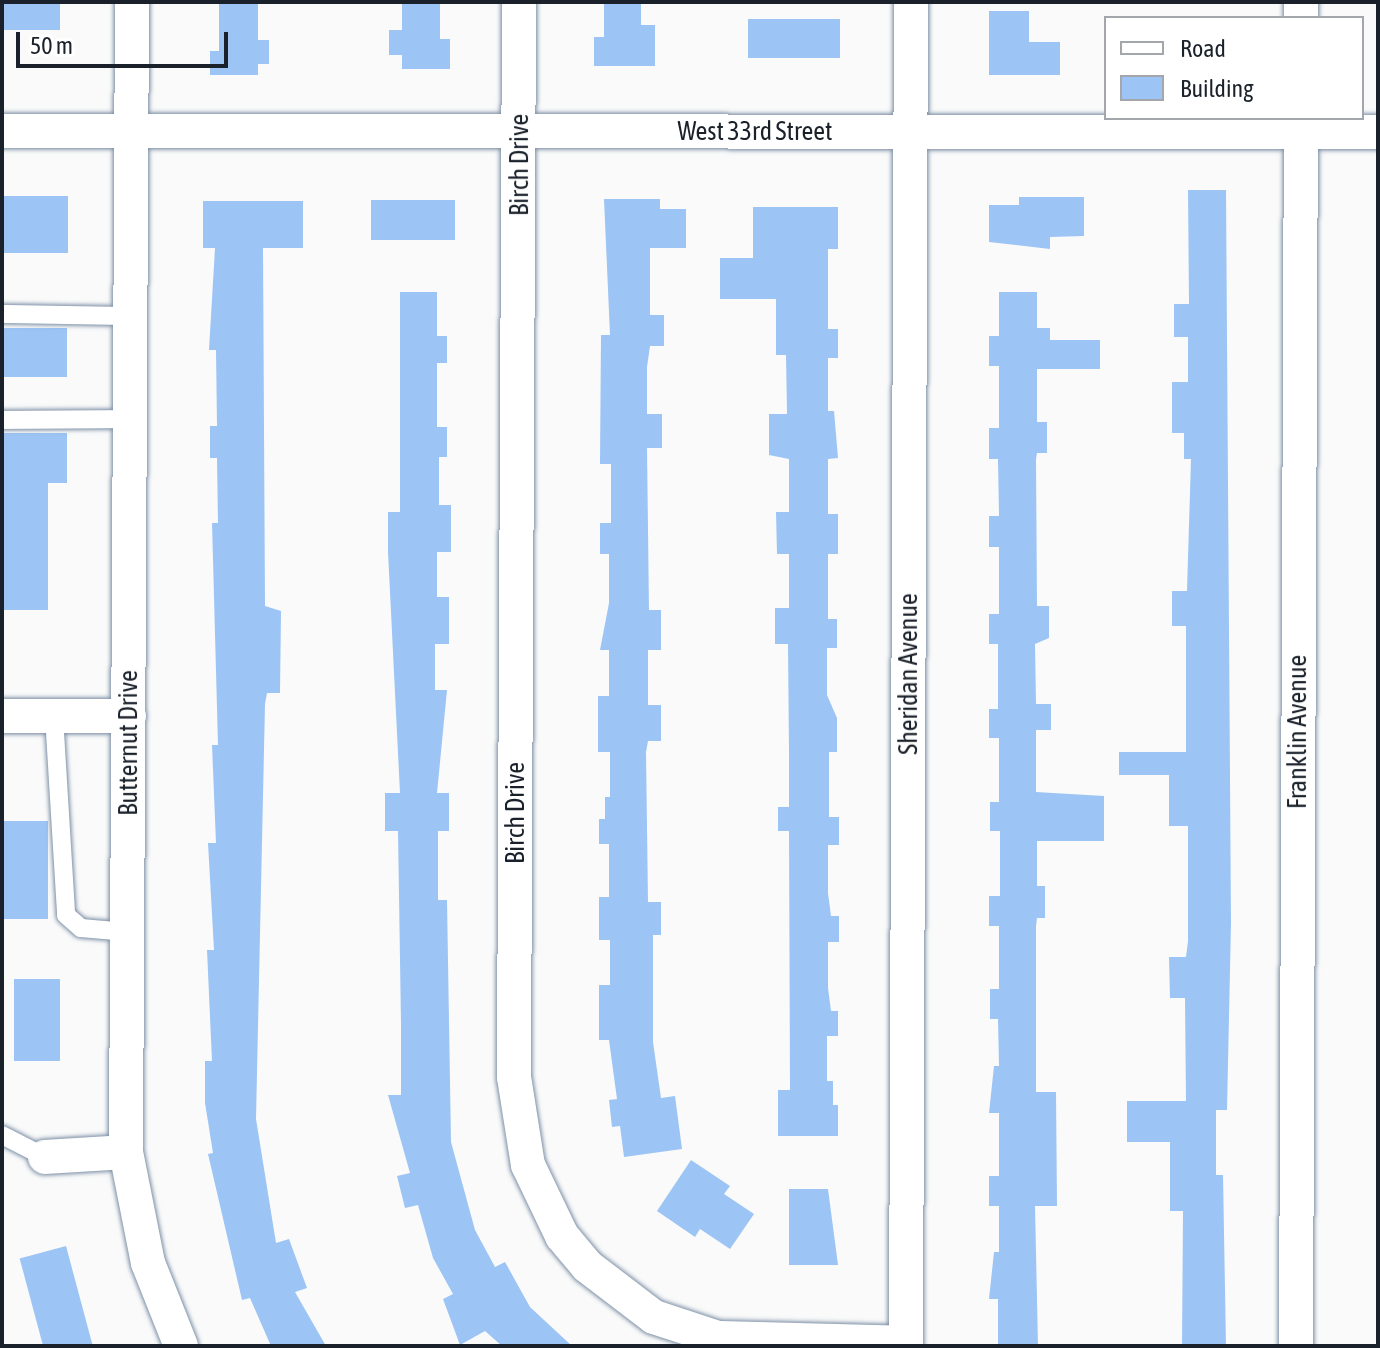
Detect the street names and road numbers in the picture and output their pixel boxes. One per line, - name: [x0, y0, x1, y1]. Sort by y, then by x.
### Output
- street label: Birch Drive: [504, 114, 536, 216]
- street label: West 33rd Street: [677, 116, 833, 148]
- street label: Sheridan Avenue: [893, 593, 925, 755]
- street label: Franklin Avenue: [1282, 655, 1314, 809]
- street label: Butternut Drive: [113, 670, 145, 816]
- street label: Birch Drive: [500, 762, 532, 864]

